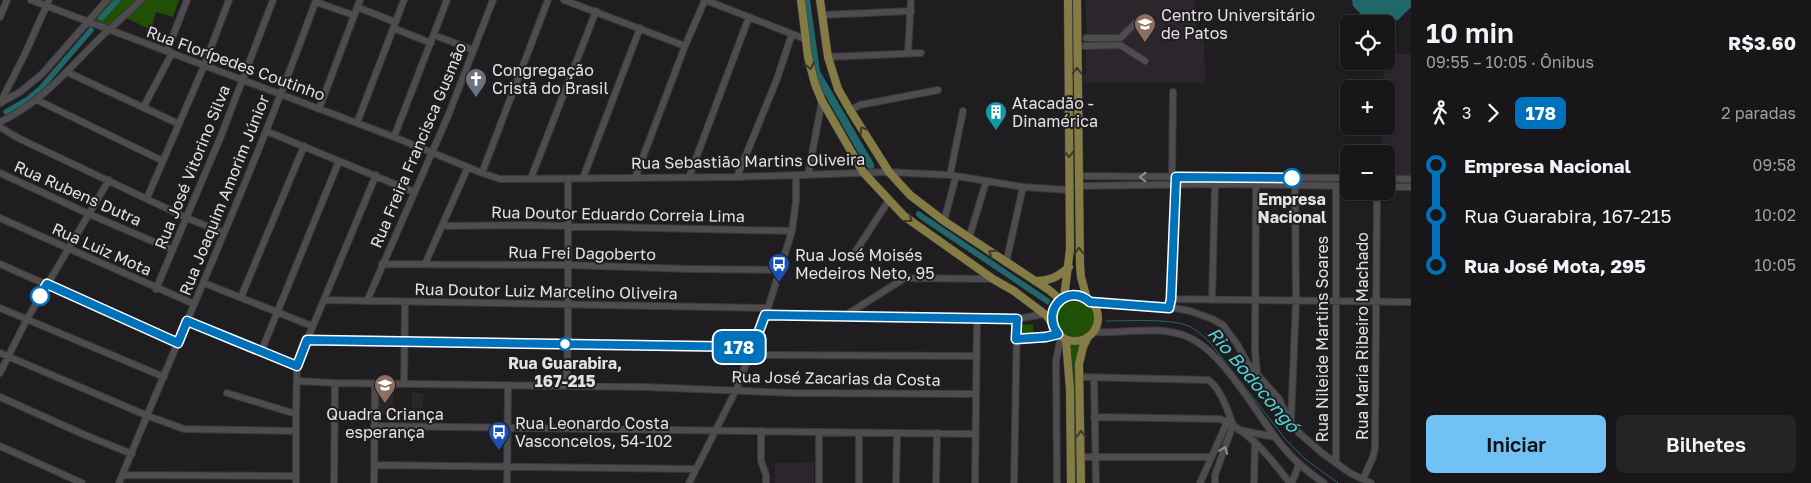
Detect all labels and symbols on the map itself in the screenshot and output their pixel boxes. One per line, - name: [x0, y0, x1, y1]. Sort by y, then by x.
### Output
- place label: Centro Universitário de Patos: [1161, 5, 1315, 43]
- school or university icon: Centro Universitário de Patos: [1133, 12, 1157, 43]
- street label: Rua Florípedes Coutinho: [144, 21, 328, 105]
- street label: Rua Freira Francisca Gusmão: [366, 39, 470, 251]
- place label: Congregação Cristã do Brasil: [492, 60, 609, 98]
- one-way arrow: [804, 61, 815, 70]
- church icon: Congregação Cristã do Brasil: [464, 67, 488, 98]
- one-way arrow: [1072, 67, 1082, 74]
- street label: Rua José Vitorino Silva: [150, 82, 234, 252]
- street label: Rua Joaquim Amorim Júnior: [175, 92, 273, 298]
- place label: Atacadão - Dinamérica: [1012, 93, 1098, 131]
- building icon: Atacadão - Dinamérica: [984, 100, 1008, 131]
- one-way arrow: [860, 127, 869, 136]
- street label: Rua Sebastião Martins Oliveira: [631, 149, 865, 173]
- one-way arrow: [1064, 150, 1074, 158]
- street label: Rua Rubens Dutra: [11, 156, 145, 230]
- marker: Empresa Nacional: [1282, 168, 1302, 188]
- one-way arrow: [1138, 172, 1146, 182]
- place label: Empresa Nacional: [1258, 189, 1327, 227]
- street label: Rua Doutor Eduardo Correia Lima: [491, 202, 745, 226]
- one-way arrow: [903, 214, 912, 222]
- street label: Rua Luiz Mota: [49, 218, 155, 280]
- street label: Rua Maria Ribeiro Machado: [1352, 232, 1372, 440]
- street label: Rua Nileide Martins Soares: [1312, 236, 1332, 442]
- street label: Rua Frei Dagoberto: [508, 242, 656, 264]
- place label: Rua José Moisés Medeiros Neto, 95: [795, 245, 935, 283]
- one-way arrow: [1074, 247, 1085, 255]
- one-way arrow: [988, 250, 997, 259]
- bus stop icon: Rua José Moisés Medeiros Neto, 95: [767, 252, 791, 283]
- street label: Rua Doutor Luiz Marcelino Oliveira: [414, 279, 678, 303]
- unlabelled marker: [30, 286, 50, 306]
- water label: Rio Bodocongó: [1203, 322, 1306, 438]
- line badge: 178: [710, 331, 768, 363]
- marker: Rua Guarabira, 167-215: [558, 337, 572, 351]
- place label: Rua Guarabira, 167-215: [508, 353, 622, 391]
- street label: Rua José Zacarias da Costa: [731, 366, 941, 390]
- school or university icon: Quadra Criança esperança: [373, 373, 397, 404]
- place label: Quadra Criança esperança: [326, 404, 444, 442]
- place label: Rua Leonardo Costa Vasconcelos, 54-102: [515, 413, 672, 451]
- bus stop icon: Rua Leonardo Costa Vasconcelos, 54-102: [487, 420, 511, 451]
- one-way arrow: [1075, 430, 1086, 438]
- one-way arrow: [1218, 446, 1229, 455]

